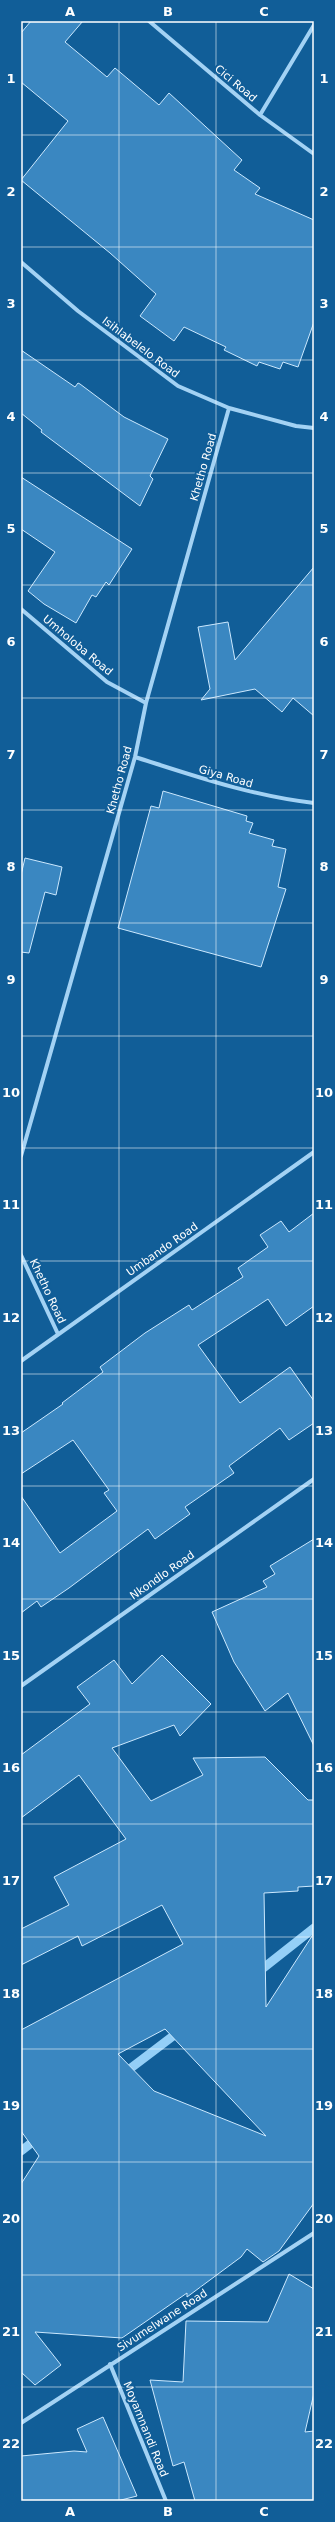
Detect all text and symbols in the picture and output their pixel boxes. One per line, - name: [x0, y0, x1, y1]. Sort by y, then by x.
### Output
- text: A: [65, 4, 75, 19]
- text: B: [163, 4, 173, 19]
- text: C: [259, 4, 269, 19]
- street label: Cici Road: [212, 62, 259, 105]
- text: 1: [6, 71, 16, 86]
- text: 1: [319, 71, 329, 86]
- text: 2: [6, 184, 16, 199]
- text: 2: [319, 184, 329, 199]
- text: 3: [6, 296, 16, 311]
- text: 3: [319, 296, 329, 311]
- street label: Isihlabelelo Road: [100, 314, 182, 381]
- text: 4: [6, 409, 16, 424]
- text: 4: [319, 409, 329, 424]
- street label: Khetho Road: [188, 432, 219, 503]
- text: 5: [6, 521, 16, 536]
- text: 5: [319, 521, 329, 536]
- street label: Umholoba Road: [40, 612, 115, 678]
- text: 6: [6, 634, 16, 649]
- text: 6: [319, 634, 329, 649]
- street label: Khetho Road: [104, 745, 135, 816]
- text: 7: [6, 747, 16, 762]
- text: 7: [319, 747, 329, 762]
- street label: Giya Road: [197, 763, 255, 790]
- text: 8: [6, 859, 16, 874]
- text: 8: [319, 859, 329, 874]
- text: 9: [6, 972, 16, 987]
- text: 9: [319, 972, 329, 987]
- text: 10: [2, 1085, 20, 1100]
- text: 10: [315, 1085, 333, 1100]
- text: 11: [2, 1197, 20, 1212]
- text: 11: [315, 1197, 333, 1212]
- street label: Umbando Road: [124, 1220, 201, 1279]
- street label: Khetho Road: [27, 1257, 68, 1326]
- text: 12: [2, 1310, 20, 1325]
- text: 12: [315, 1310, 333, 1325]
- text: 13: [2, 1423, 20, 1438]
- text: 13: [315, 1423, 333, 1438]
- text: 14: [2, 1535, 20, 1550]
- text: 14: [315, 1535, 333, 1550]
- street label: Nkondlo Road: [128, 1548, 197, 1602]
- text: 15: [2, 1648, 20, 1663]
- text: 15: [315, 1648, 333, 1663]
- text: 16: [2, 1760, 20, 1775]
- text: 16: [315, 1760, 333, 1775]
- text: 17: [2, 1873, 20, 1888]
- text: 17: [315, 1873, 333, 1888]
- text: 18: [2, 1986, 20, 2001]
- text: 18: [315, 1986, 333, 2001]
- text: 19: [2, 2098, 20, 2113]
- text: 19: [315, 2098, 333, 2113]
- text: 20: [2, 2211, 20, 2226]
- text: 20: [315, 2211, 333, 2226]
- street label: Sivumelwane Road: [115, 2286, 210, 2354]
- text: 21: [2, 2324, 20, 2339]
- text: 21: [315, 2324, 333, 2339]
- street label: Moyamnandi Road: [120, 2379, 171, 2479]
- text: 22: [2, 2436, 20, 2451]
- text: 22: [315, 2436, 333, 2451]
- text: A: [65, 2504, 75, 2519]
- text: B: [163, 2504, 173, 2519]
- text: C: [259, 2504, 269, 2519]

